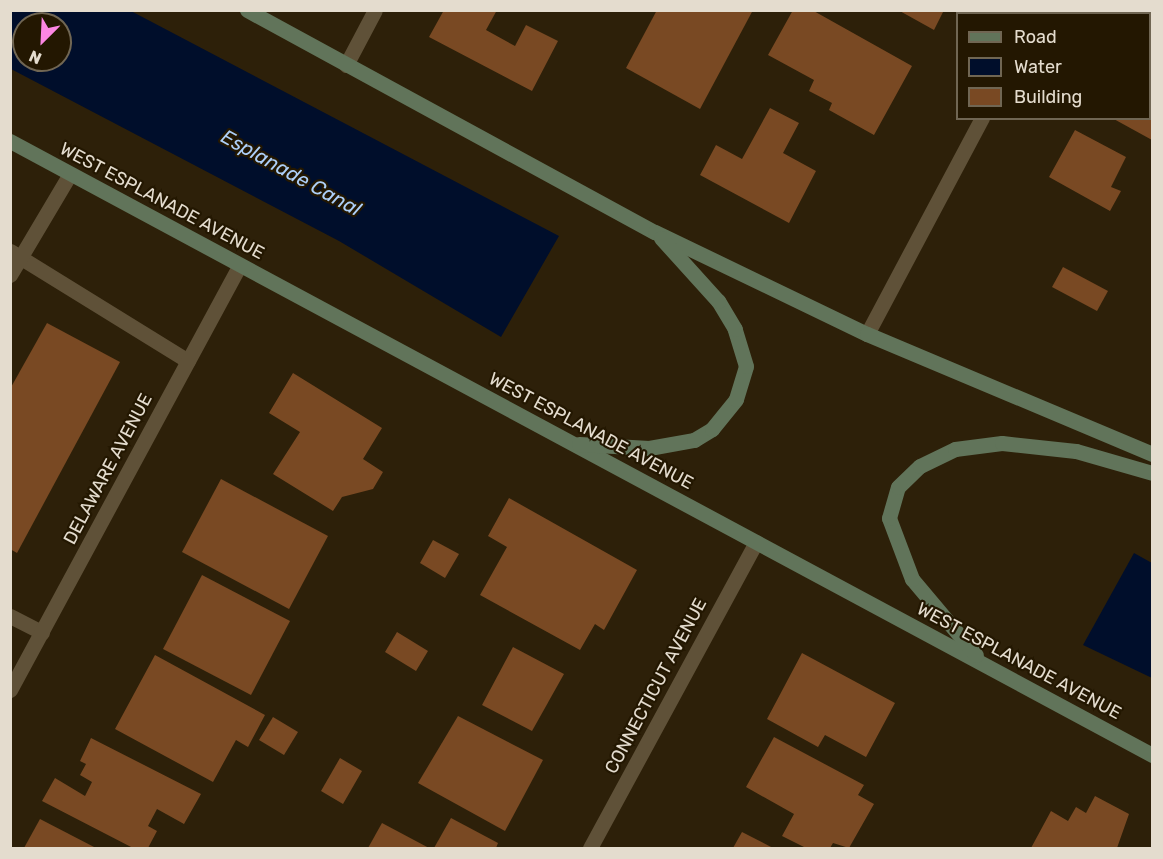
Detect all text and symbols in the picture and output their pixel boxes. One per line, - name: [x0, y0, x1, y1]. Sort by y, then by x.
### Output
- north arrow: [12, 12, 72, 72]
- legend: [956, 12, 1151, 120]
- text: Road: [1014, 26, 1057, 48]
- text: N: [26, 46, 44, 68]
- text: Water: [1014, 56, 1062, 78]
- text: Building: [1014, 86, 1082, 108]
- water label: Esplanade Canal: [217, 125, 365, 221]
- street label: WEST ESPLANADE AVENUE: [56, 138, 268, 264]
- street label: WEST ESPLANADE AVENUE: [485, 368, 697, 494]
- street label: DELAWARE AVENUE: [59, 390, 157, 548]
- street label: CONNECTICUT AVENUE: [600, 594, 712, 778]
- street label: WEST ESPLANADE AVENUE: [913, 598, 1125, 724]

